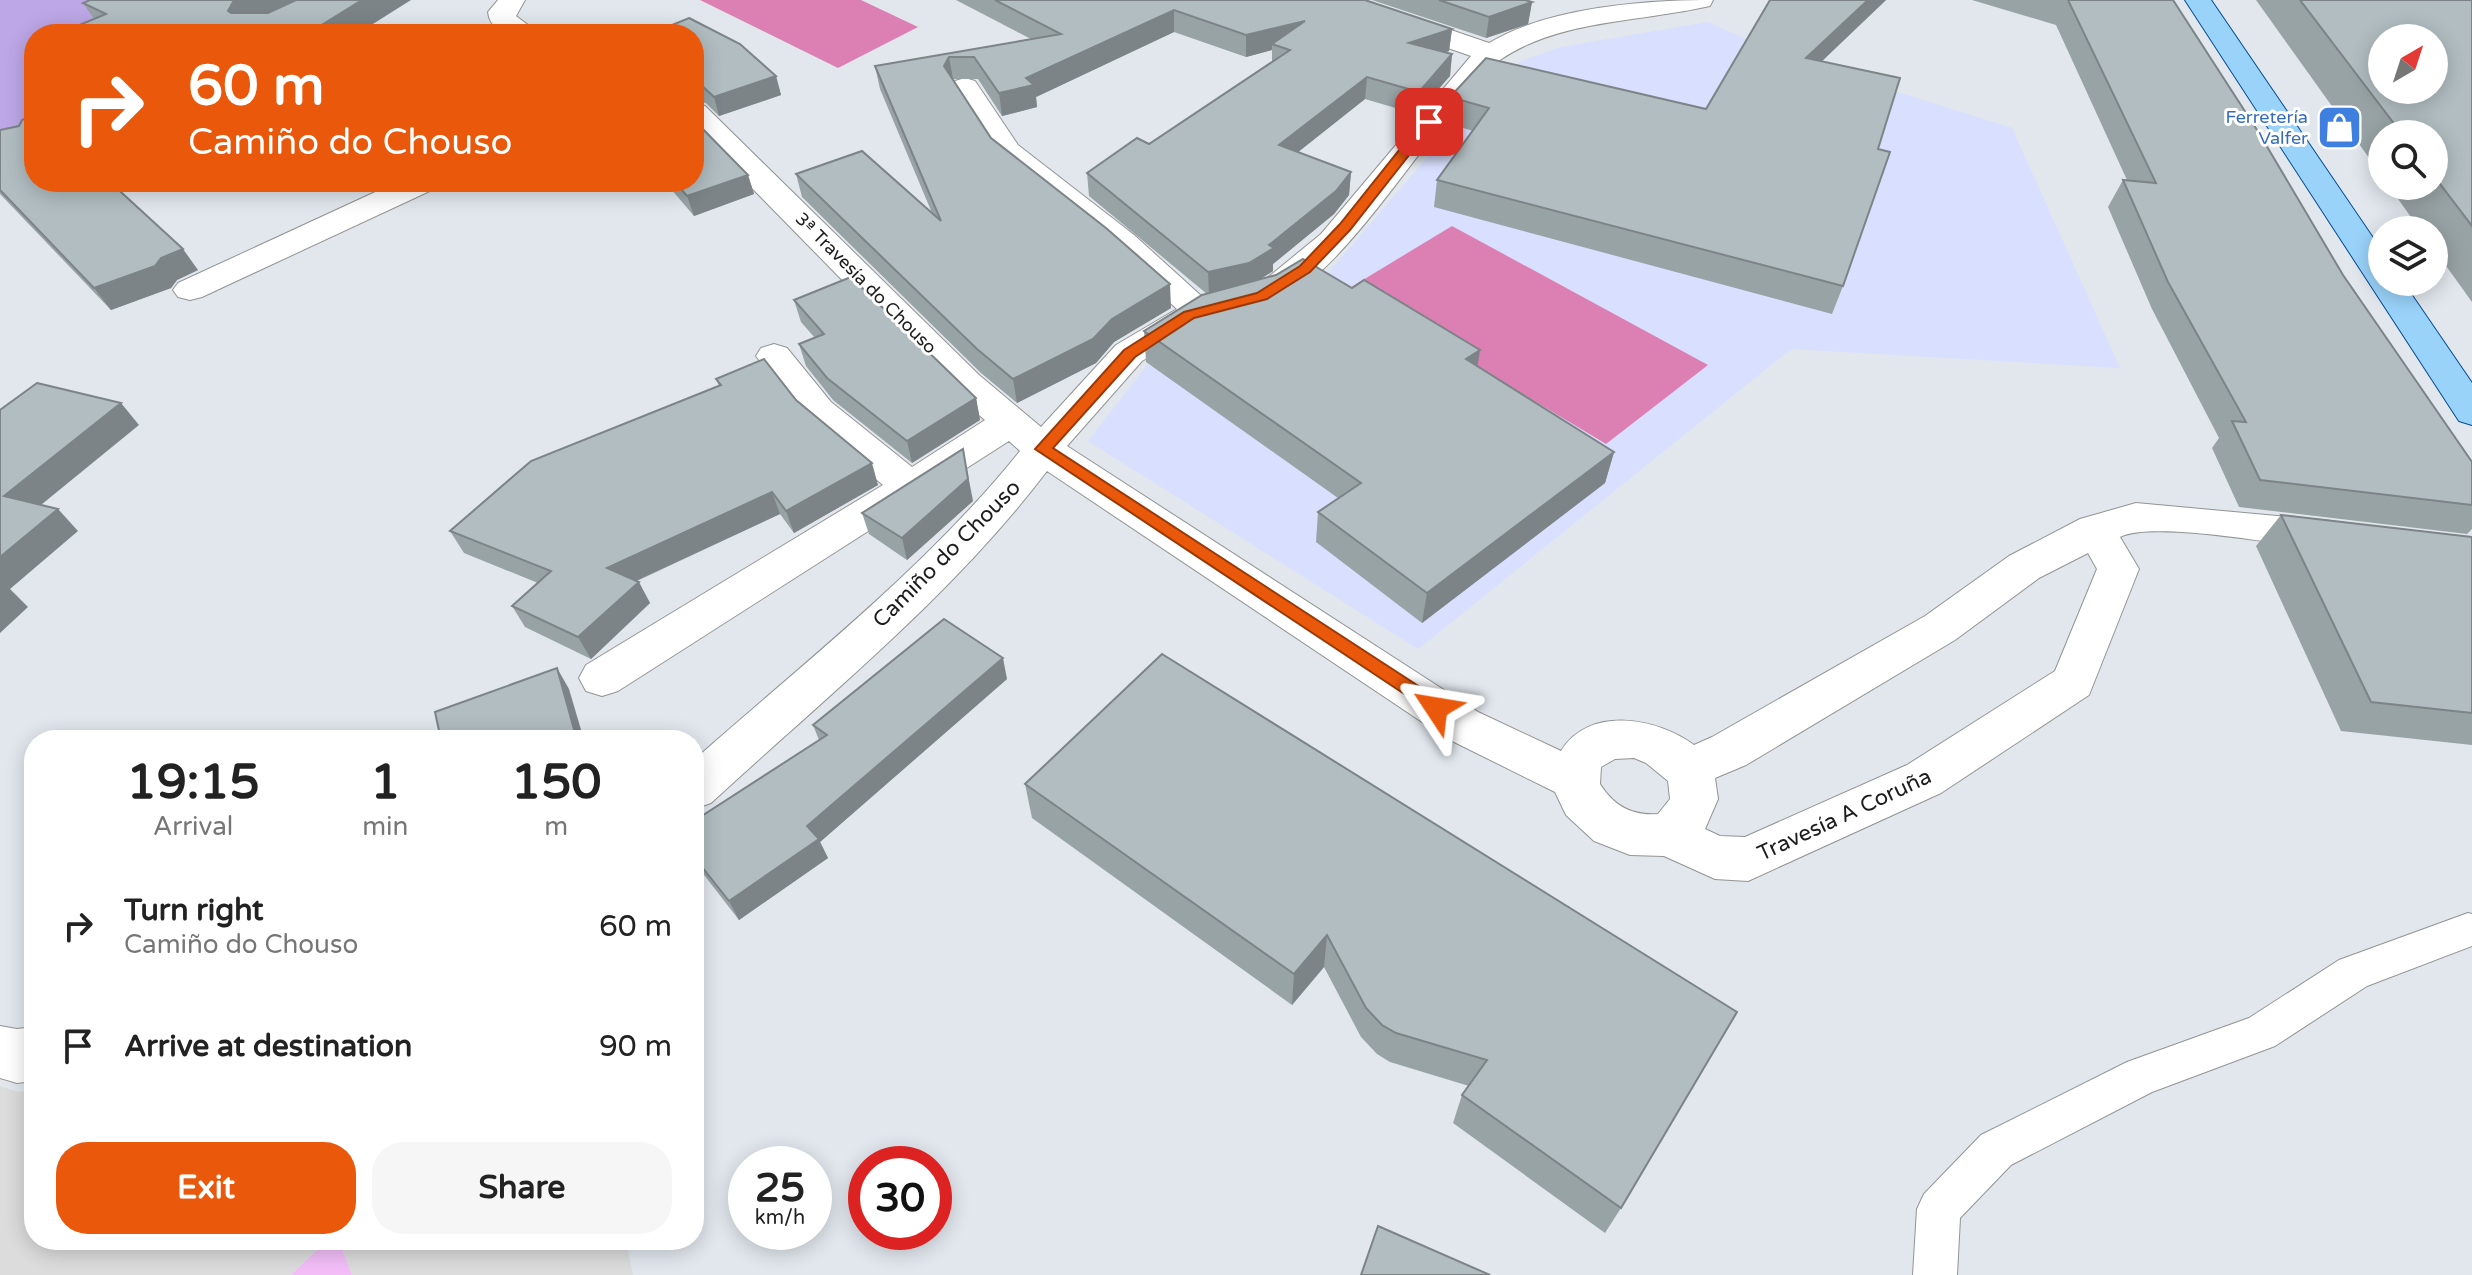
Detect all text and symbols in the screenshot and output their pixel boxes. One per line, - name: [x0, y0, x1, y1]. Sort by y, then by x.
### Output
- north arrow: [2368, 24, 2448, 104]
- map controls: [2368, 24, 2448, 296]
- text: 60 m: [188, 53, 324, 120]
- icon: right: [56, 56, 160, 160]
- pin: [1395, 88, 1463, 156]
- icon: arrive: [1407, 100, 1451, 144]
- shop icon: Ferretería Valfer: [2315, 103, 2363, 151]
- place label: Ferretería Valfer: [2225, 106, 2308, 149]
- button: search: [2368, 120, 2448, 200]
- text: Camiño do Chouso: [188, 121, 512, 164]
- street label: 3ª Travesía do Chouso: [791, 208, 941, 358]
- button: layers: [2368, 216, 2448, 296]
- street label: Camiño do Chouso: [867, 474, 1026, 633]
- position arrow: [1394, 666, 1478, 750]
- text: 19:15: [127, 754, 260, 812]
- text: 1: [370, 754, 400, 812]
- text: 150: [511, 754, 601, 812]
- street label: Travesía A Coruña: [1753, 763, 1935, 867]
- text: Arrival: [153, 811, 233, 842]
- text: min: [362, 811, 408, 842]
- text: m: [544, 811, 568, 842]
- text: Turn right: [124, 892, 264, 929]
- icon: right: [56, 904, 100, 948]
- text: 60 m: [599, 908, 672, 945]
- text: Camiño do Chouso: [124, 929, 358, 960]
- icon: arrive: [56, 1024, 100, 1068]
- text: Arrive at destination: [124, 1028, 412, 1065]
- text: 90 m: [599, 1028, 672, 1065]
- button: Exit: [56, 1142, 356, 1234]
- button: Share: [372, 1142, 672, 1234]
- speed limit sign: 30: [848, 1146, 952, 1250]
- text: 25: [755, 1164, 805, 1212]
- text: km/h: [755, 1206, 805, 1230]

